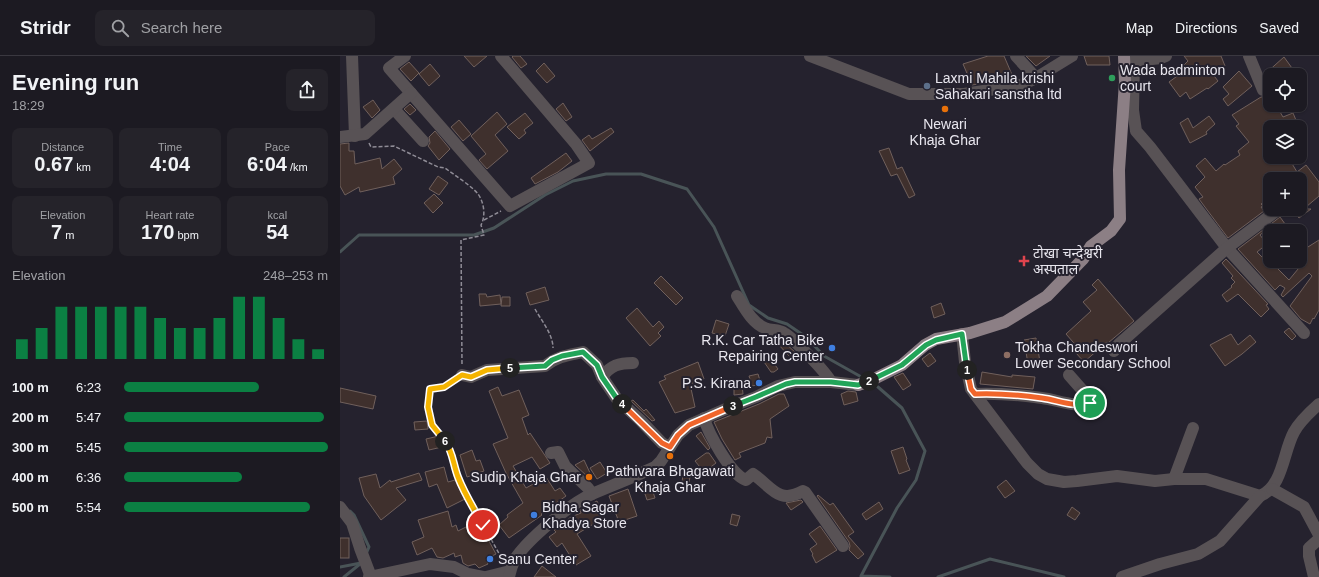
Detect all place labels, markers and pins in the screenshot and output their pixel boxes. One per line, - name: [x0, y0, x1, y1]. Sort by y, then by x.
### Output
- place label: Wada badminton court: [1120, 62, 1225, 94]
- place label: Laxmi Mahila krishi Sahakari sanstha ltd: [935, 70, 1062, 102]
- marker: Wada badminton court: [1107, 73, 1117, 83]
- marker: Laxmi Mahila krishi Sahakari sanstha ltd: [922, 81, 932, 91]
- marker: Newari Khaja Ghar: [940, 104, 950, 114]
- place label: Newari Khaja Ghar: [910, 116, 981, 148]
- place label: टोखा चन्देश्वरी अस्पताल: [1033, 244, 1103, 277]
- marker: टोखा चन्देश्वरी अस्पताल: [1018, 255, 1030, 267]
- place label: R.K. Car Tatha Bike Repairing Center: [701, 332, 824, 364]
- place label: Tokha Chandeswori Lower Secondary School: [1015, 339, 1171, 371]
- marker: R.K. Car Tatha Bike Repairing Center: [827, 343, 837, 353]
- marker: Tokha Chandeswori Lower Secondary School: [1002, 350, 1012, 360]
- pin: 5: [500, 358, 520, 378]
- pin: 1: [957, 360, 977, 380]
- pin: 2: [859, 371, 879, 391]
- place label: P.S. Kirana: [682, 375, 751, 391]
- marker: P.S. Kirana: [754, 378, 764, 388]
- pin: [1073, 386, 1107, 420]
- pin: 4: [612, 394, 632, 414]
- pin: 3: [723, 396, 743, 416]
- pin: 6: [435, 431, 455, 451]
- marker: Pathivara Bhagawati Khaja Ghar: [665, 451, 675, 461]
- place label: Pathivara Bhagawati Khaja Ghar: [606, 463, 734, 495]
- place label: Sudip Khaja Ghar: [470, 469, 581, 485]
- marker: Sudip Khaja Ghar: [584, 472, 594, 482]
- place label: Bidha Sagar Khadya Store: [542, 499, 627, 531]
- pin: [466, 508, 500, 542]
- marker: Bidha Sagar Khadya Store: [529, 510, 539, 520]
- place label: Sanu Center: [498, 551, 577, 567]
- marker: Sanu Center: [485, 554, 495, 564]

